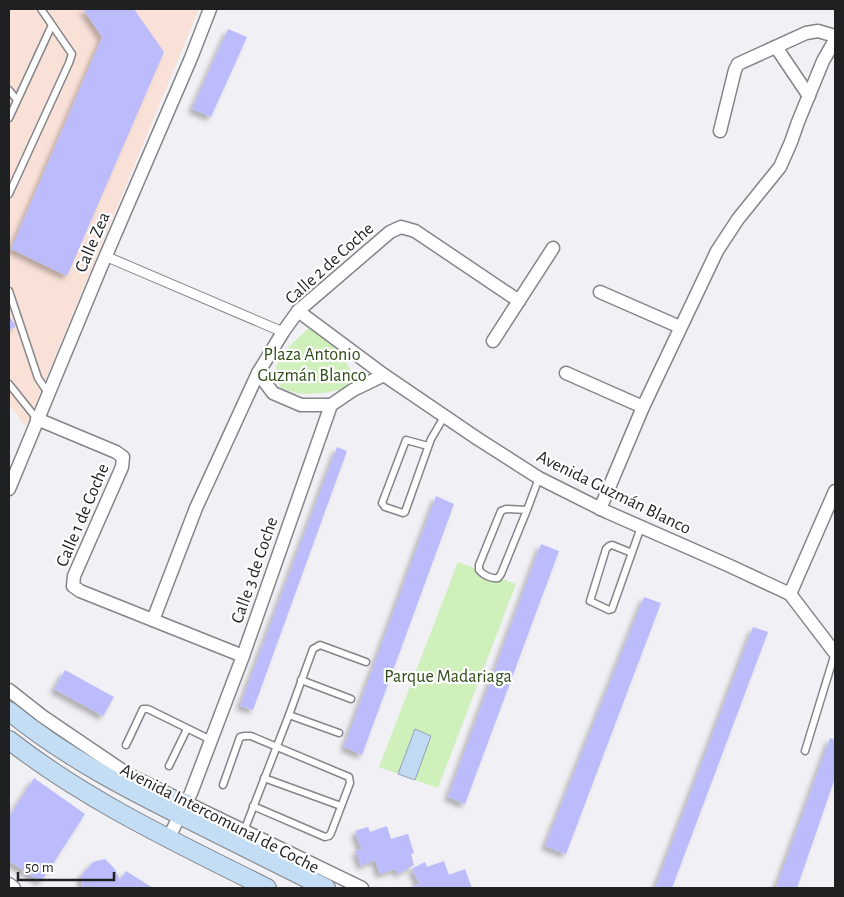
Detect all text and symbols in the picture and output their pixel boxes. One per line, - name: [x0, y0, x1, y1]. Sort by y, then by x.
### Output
- street label: Calle Zea: [72, 210, 114, 275]
- street label: Calle 2 de Coche: [282, 220, 377, 308]
- park label: Plaza Antonio Guzmán Blanco: [257, 346, 367, 385]
- street label: Avenida Guzmán Blanco: [534, 448, 694, 538]
- street label: Calle 1 de Coche: [53, 461, 113, 570]
- street label: Calle 3 de Coche: [228, 515, 282, 626]
- park label: Parque Madariaga: [384, 668, 512, 686]
- street label: Avenida Intercomunal de Coche: [117, 761, 322, 877]
- scale bar: [18, 850, 114, 882]
- text: 50 m: [25, 860, 54, 875]

